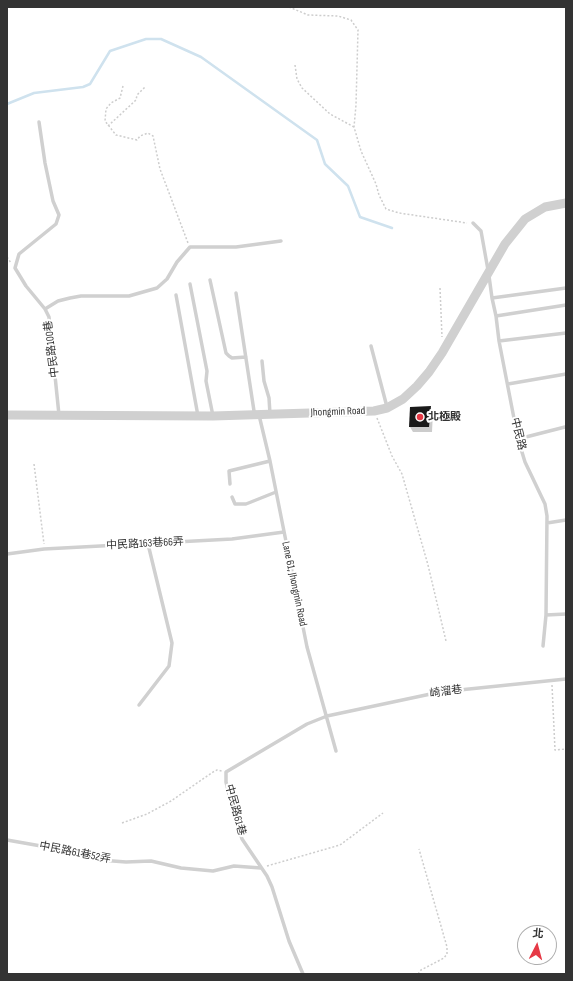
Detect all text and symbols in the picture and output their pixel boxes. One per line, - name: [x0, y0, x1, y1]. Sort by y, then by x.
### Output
- street label: 中民路100巷: [42, 320, 62, 378]
- street label: Jhongmin Road: [311, 404, 365, 420]
- place label: 北極殿: [428, 410, 461, 424]
- marker: 北極殿: [415, 412, 425, 422]
- street label: 中民路: [508, 416, 528, 452]
- street label: 中民路163巷66弄: [106, 535, 184, 553]
- street label: Lane 61, Jhongmin Road: [279, 540, 309, 628]
- street label: 崎溜巷: [429, 683, 463, 701]
- street label: 中民路61巷: [222, 783, 248, 837]
- street label: 中民路61巷52弄: [38, 840, 112, 866]
- north arrow: [517, 925, 557, 965]
- text: 北: [532, 927, 544, 941]

